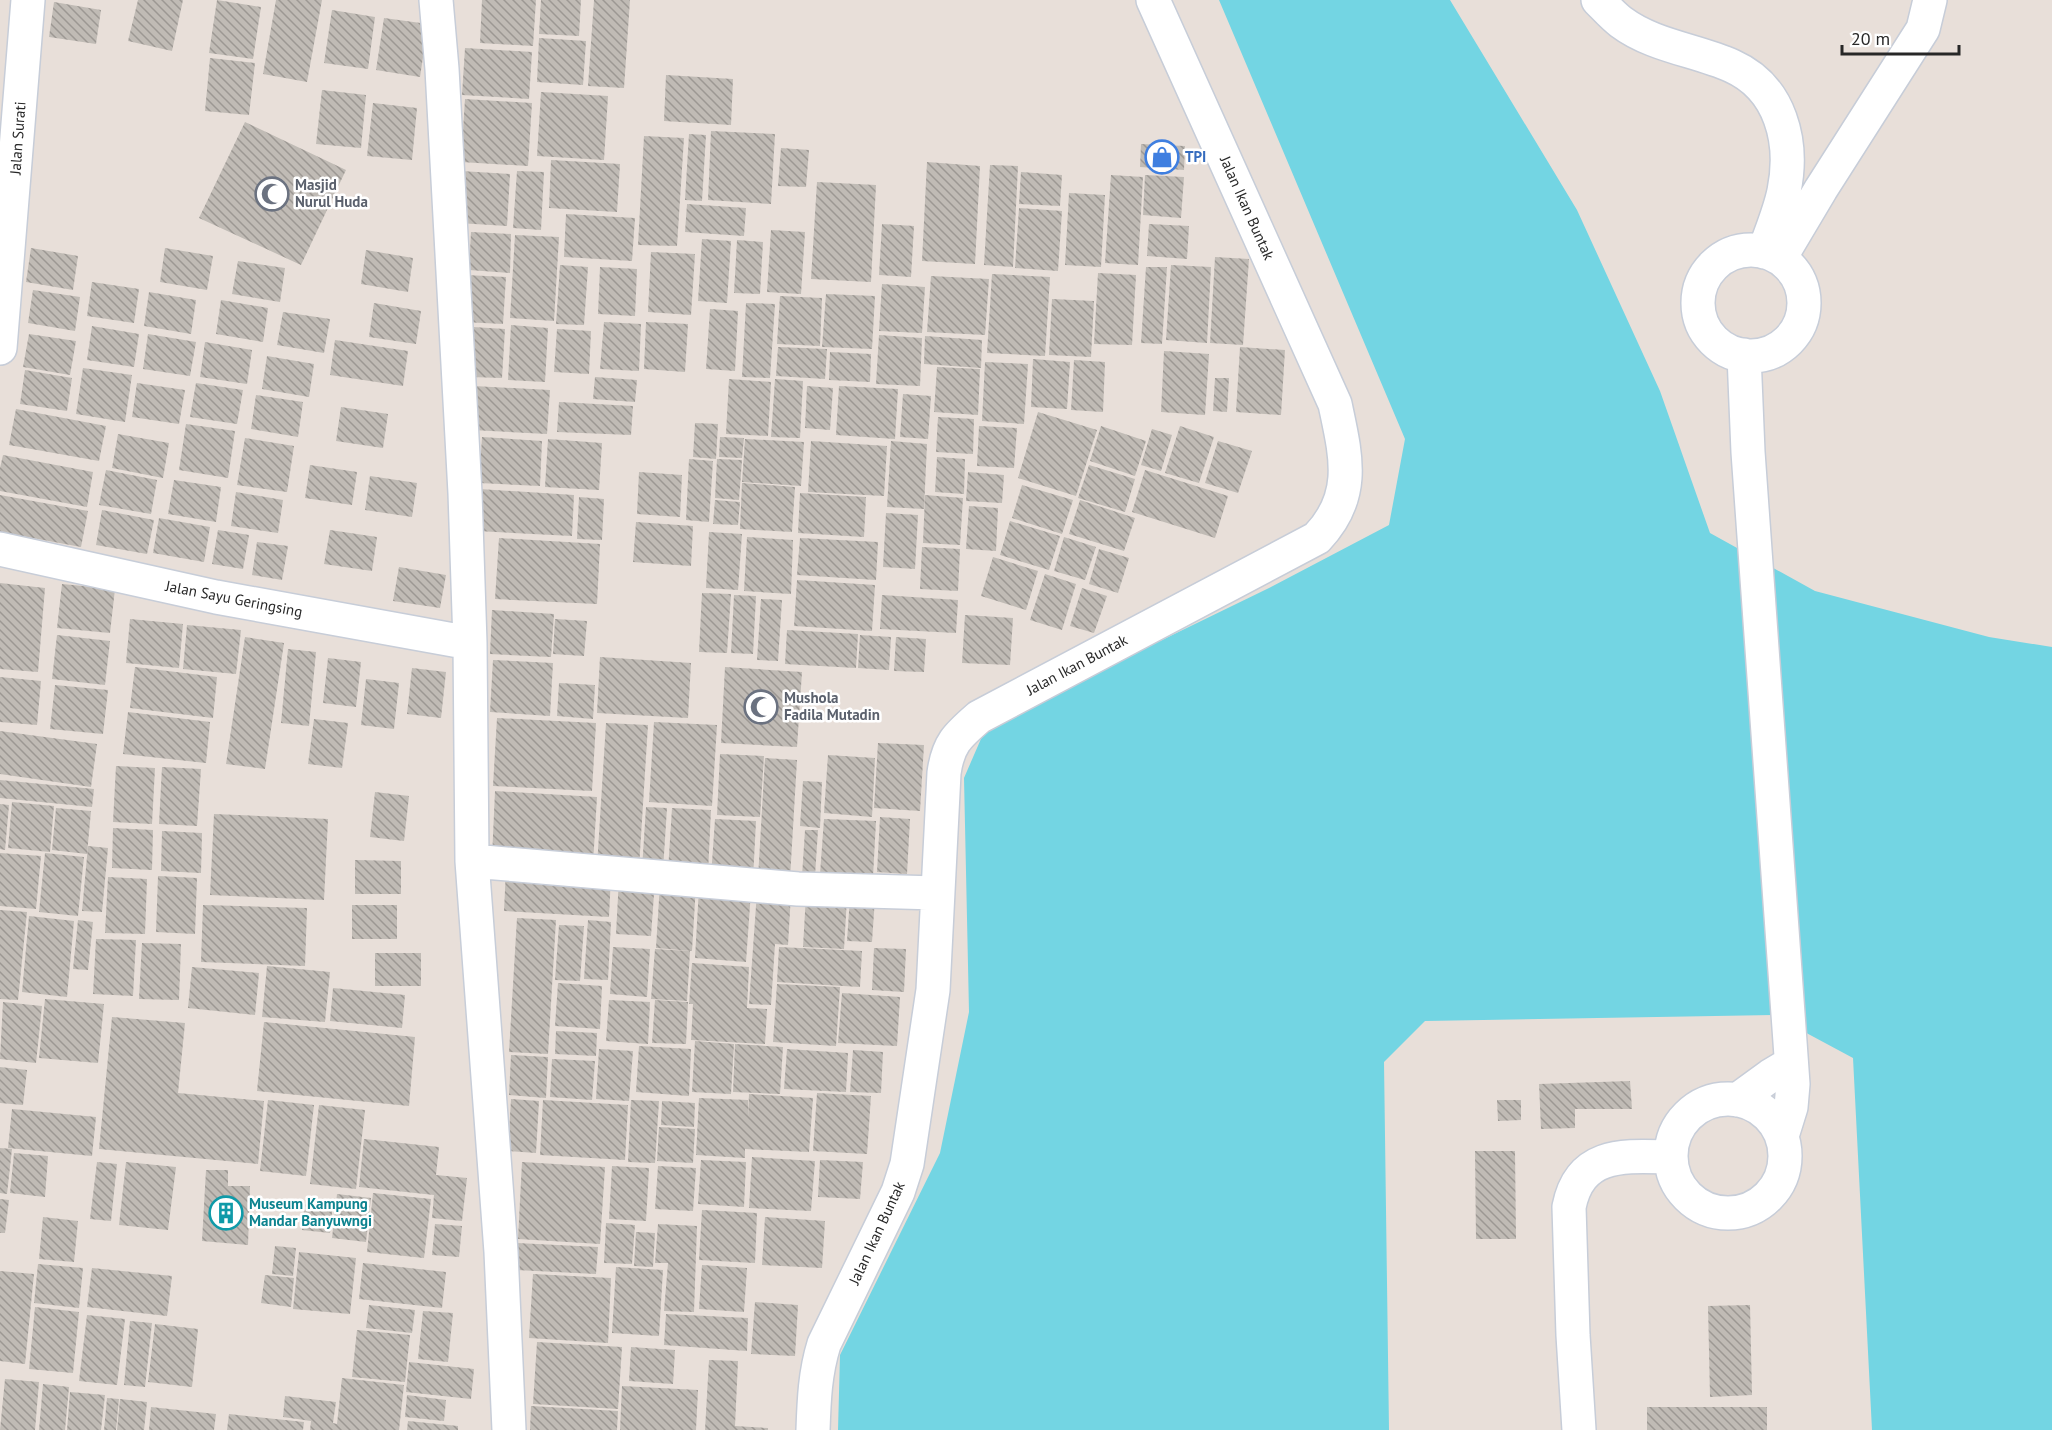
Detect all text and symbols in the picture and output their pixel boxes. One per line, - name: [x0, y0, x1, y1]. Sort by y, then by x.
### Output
- scale bar: [1842, 18, 1959, 56]
- text: 20 m: [1851, 27, 1890, 50]
- street label: Jalan Surati: [5, 101, 30, 176]
- shop icon: TPI: [1144, 139, 1180, 175]
- place label: TPI: [1185, 147, 1206, 166]
- street label: Jalan Ikan Buntak: [1216, 152, 1279, 263]
- place label: Masjid Nurul Huda: [295, 175, 368, 211]
- mosque icon: Masjid Nurul Huda: [254, 176, 290, 212]
- street label: Jalan Sayu Geringsing: [163, 576, 304, 621]
- street label: Jalan Ikan Buntak: [1022, 630, 1131, 700]
- place label: Mushola Fadila Mutadin: [784, 688, 880, 724]
- mosque icon: Mushola Fadila Mutadin: [743, 689, 779, 725]
- street label: Jalan Ikan Buntak: [844, 1177, 909, 1288]
- place label: Museum Kampung Mandar Banyuwngi: [249, 1194, 372, 1230]
- building icon: Museum Kampung Mandar Banyuwngi: [208, 1195, 244, 1231]

